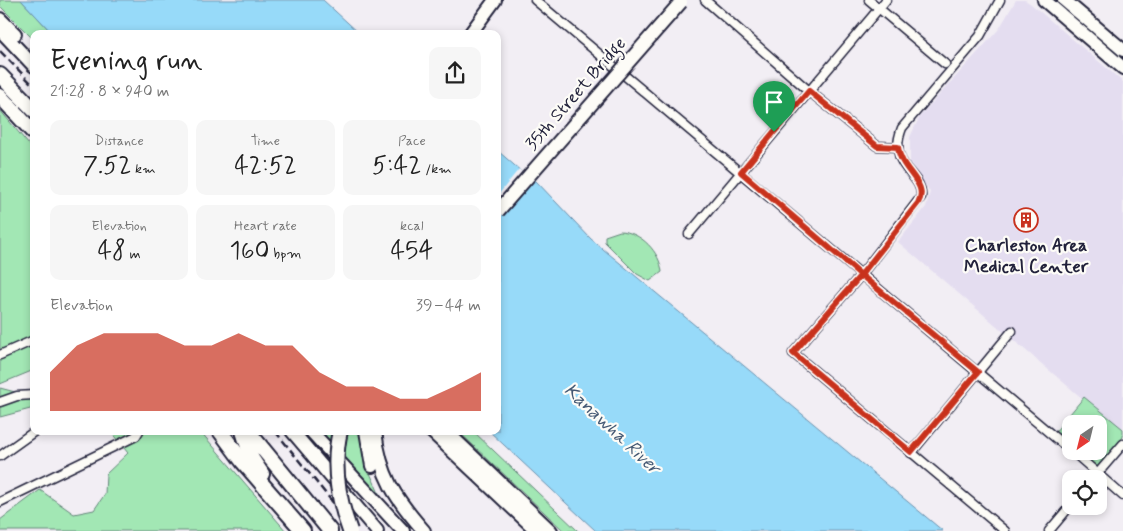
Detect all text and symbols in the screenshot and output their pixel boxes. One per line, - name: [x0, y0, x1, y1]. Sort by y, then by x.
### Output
- street label: 35th Street Bridge: [520, 32, 633, 157]
- text: Evening run: [50, 43, 203, 80]
- button: share: [429, 47, 481, 99]
- text: 21:28 · 8 × 940 m: [50, 81, 170, 102]
- pin: [753, 81, 795, 132]
- icon: arrive: [760, 88, 788, 116]
- text: Distance: [95, 132, 144, 150]
- text: Time: [251, 132, 280, 150]
- text: Pace: [398, 132, 426, 150]
- text: 7.52: [83, 150, 131, 183]
- text: 42:52: [234, 150, 297, 183]
- text: 5:42: [372, 150, 421, 183]
- text: km: [131, 160, 156, 178]
- text: /km: [421, 160, 452, 178]
- building icon: Charleston Area Medical Center: [1013, 207, 1039, 233]
- text: Elevation: [92, 217, 147, 235]
- text: Heart rate: [234, 217, 297, 235]
- text: kcal: [400, 217, 424, 235]
- place label: Charleston Area Medical Center: [964, 234, 1089, 279]
- text: 48: [98, 235, 126, 268]
- text: 160: [229, 235, 270, 268]
- text: 454: [391, 235, 433, 268]
- text: m: [126, 245, 141, 263]
- text: bpm: [270, 245, 302, 263]
- text: Elevation: [50, 295, 113, 316]
- text: 39–44 m: [416, 295, 481, 316]
- water label: Kanawha River: [558, 378, 667, 481]
- north arrow: [1062, 415, 1108, 460]
- map controls: [1062, 415, 1107, 515]
- button: locate: [1062, 470, 1107, 515]

